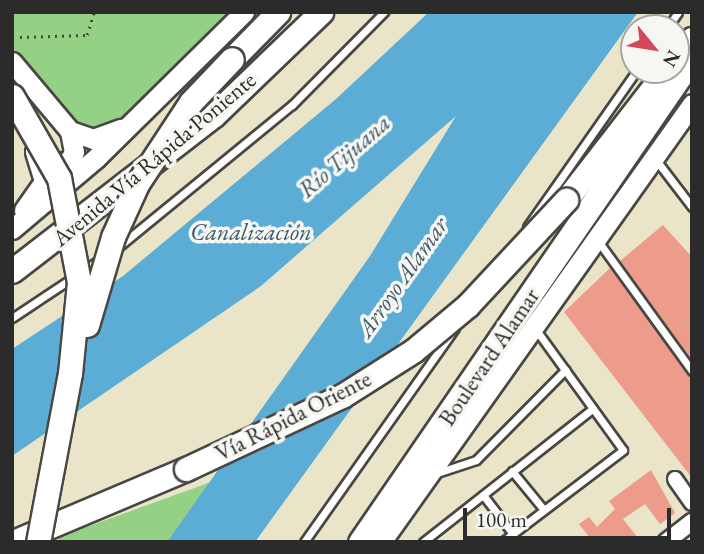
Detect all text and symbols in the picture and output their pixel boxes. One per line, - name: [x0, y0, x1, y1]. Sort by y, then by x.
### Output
- north arrow: [620, 14, 690, 84]
- text: N: [657, 46, 687, 72]
- street label: Avenida Vía Rápida Poniente: [47, 66, 261, 252]
- water label: Río Tijuana: [292, 108, 396, 204]
- water label: Arroyo Alamar: [350, 212, 454, 342]
- water label: Canalización: [190, 218, 312, 246]
- street label: Boulevard Alamar: [433, 283, 545, 431]
- street label: Vía Rápida Oriente: [210, 365, 376, 467]
- scale bar: [466, 494, 674, 538]
- text: 100 m: [476, 506, 527, 533]

